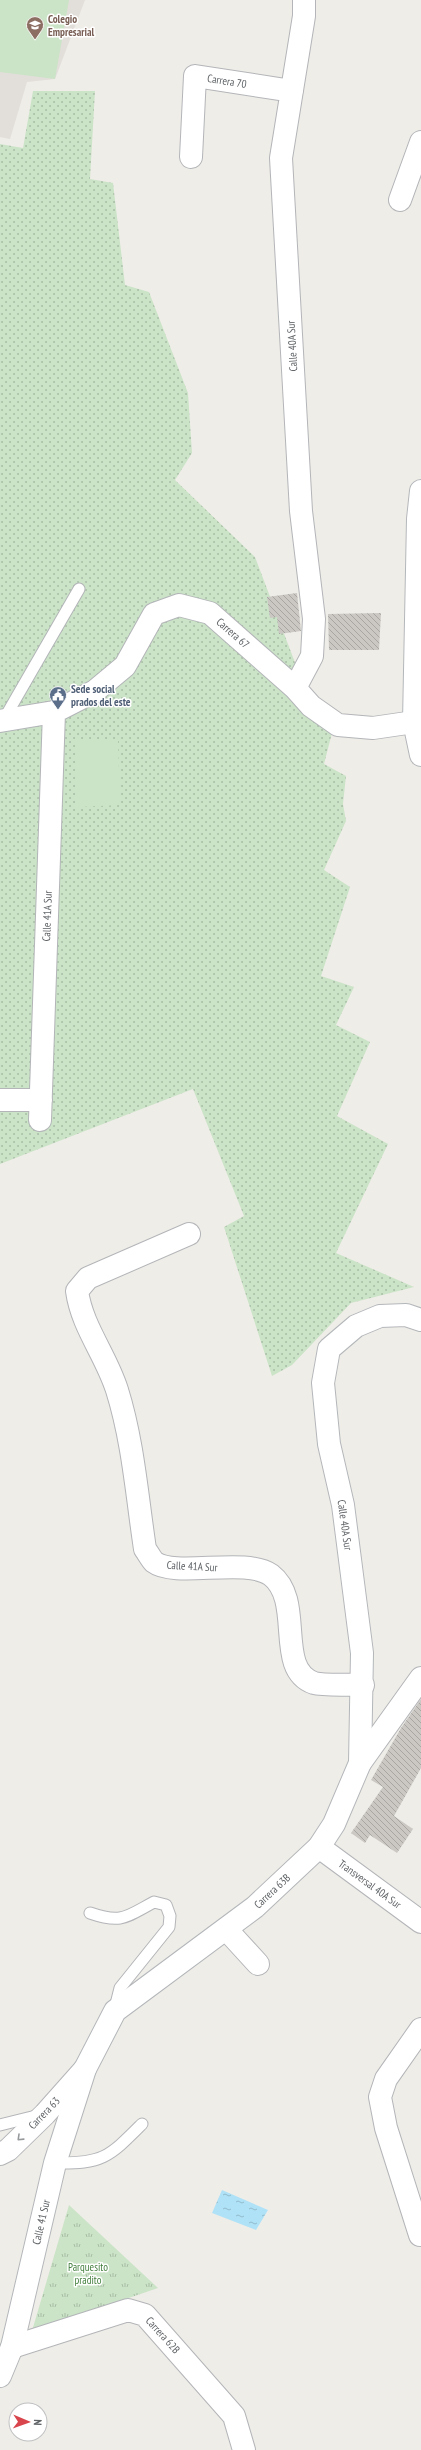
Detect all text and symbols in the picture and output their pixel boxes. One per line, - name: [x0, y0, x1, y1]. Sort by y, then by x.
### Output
- place label: Colegio Empresarial: [48, 12, 95, 39]
- school or university icon: Colegio Empresarial: [25, 15, 45, 40]
- street label: Carrera 70: [206, 71, 248, 91]
- street label: Calle 40A Sur: [284, 320, 300, 372]
- street label: Carrera 67: [213, 615, 253, 651]
- place label: Sede social prados del este: [71, 682, 131, 709]
- public building icon: Sede social prados del este: [48, 685, 68, 710]
- street label: Calle 41A Sur: [39, 890, 55, 942]
- street label: Calle 40A Sur: [335, 1499, 355, 1551]
- street label: Calle 41A Sur: [166, 1558, 218, 1574]
- street label: Transversal 40A Sur: [336, 1856, 404, 1912]
- street label: Carrera 63B: [251, 1871, 293, 1911]
- street label: Carrera 63: [25, 2094, 63, 2132]
- one-way arrow: [17, 2133, 25, 2141]
- street label: Calle 41 Sur: [29, 2198, 53, 2246]
- park label: Parquesito pradito: [68, 2260, 108, 2287]
- street label: Carrera 62B: [143, 2314, 183, 2356]
- north arrow: [8, 2402, 48, 2442]
- text: N: [31, 2419, 45, 2426]

